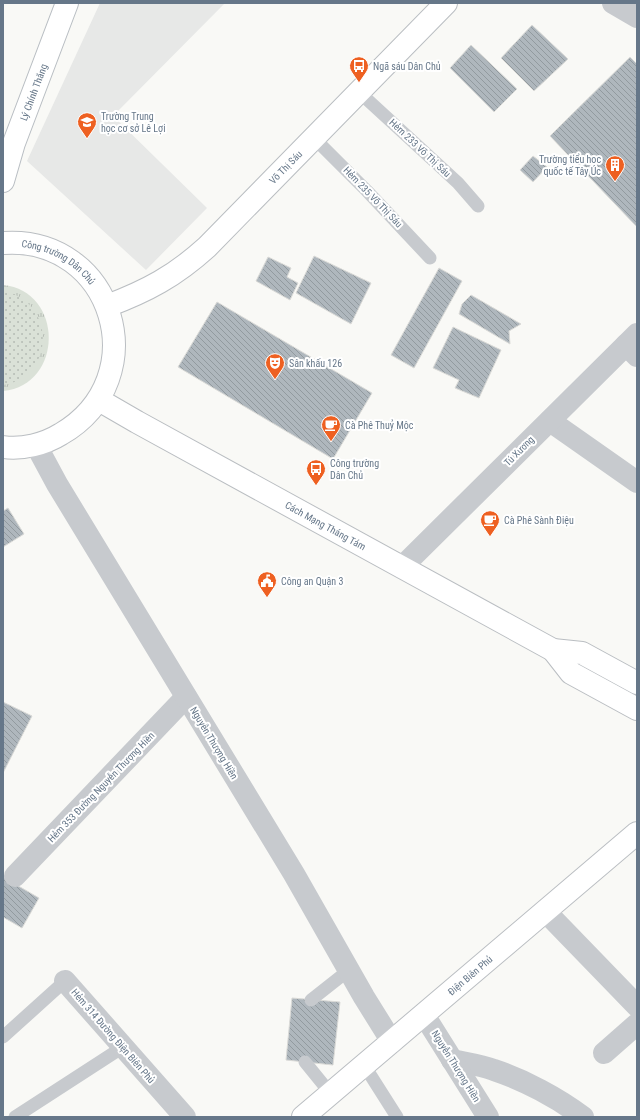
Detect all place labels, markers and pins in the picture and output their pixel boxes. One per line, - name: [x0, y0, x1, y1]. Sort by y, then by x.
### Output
- bus stop icon: Ngã sáu Dân Chủ: [348, 55, 370, 83]
- place label: Ngã sáu Dân Chủ: [373, 61, 441, 72]
- school or university icon: Trường Trung học cơ sở Lê Lợi: [76, 111, 98, 139]
- place label: Trường Trung học cơ sở Lê Lợi: [101, 111, 165, 135]
- place label: Trường tiểu học quốc tế Tây Úc: [539, 153, 601, 177]
- building icon: Trường tiểu học quốc tế Tây Úc: [604, 154, 626, 182]
- theatre icon: Sân khấu 126: [264, 352, 286, 380]
- place label: Sân khấu 126: [289, 357, 342, 369]
- cafe icon: Cà Phê Thuỷ Mộc: [320, 414, 342, 442]
- place label: Cà Phê Thuỷ Mộc: [345, 419, 414, 432]
- bus stop icon: Công trường Dân Chủ: [305, 458, 327, 486]
- place label: Công trường Dân Chủ: [330, 458, 379, 481]
- cafe icon: Cà Phê Sành Điệu: [479, 509, 501, 537]
- place label: Cà Phê Sành Điệu: [504, 515, 574, 527]
- public building icon: Công an Quận 3: [256, 570, 278, 598]
- place label: Công an Quận 3: [281, 576, 343, 588]

